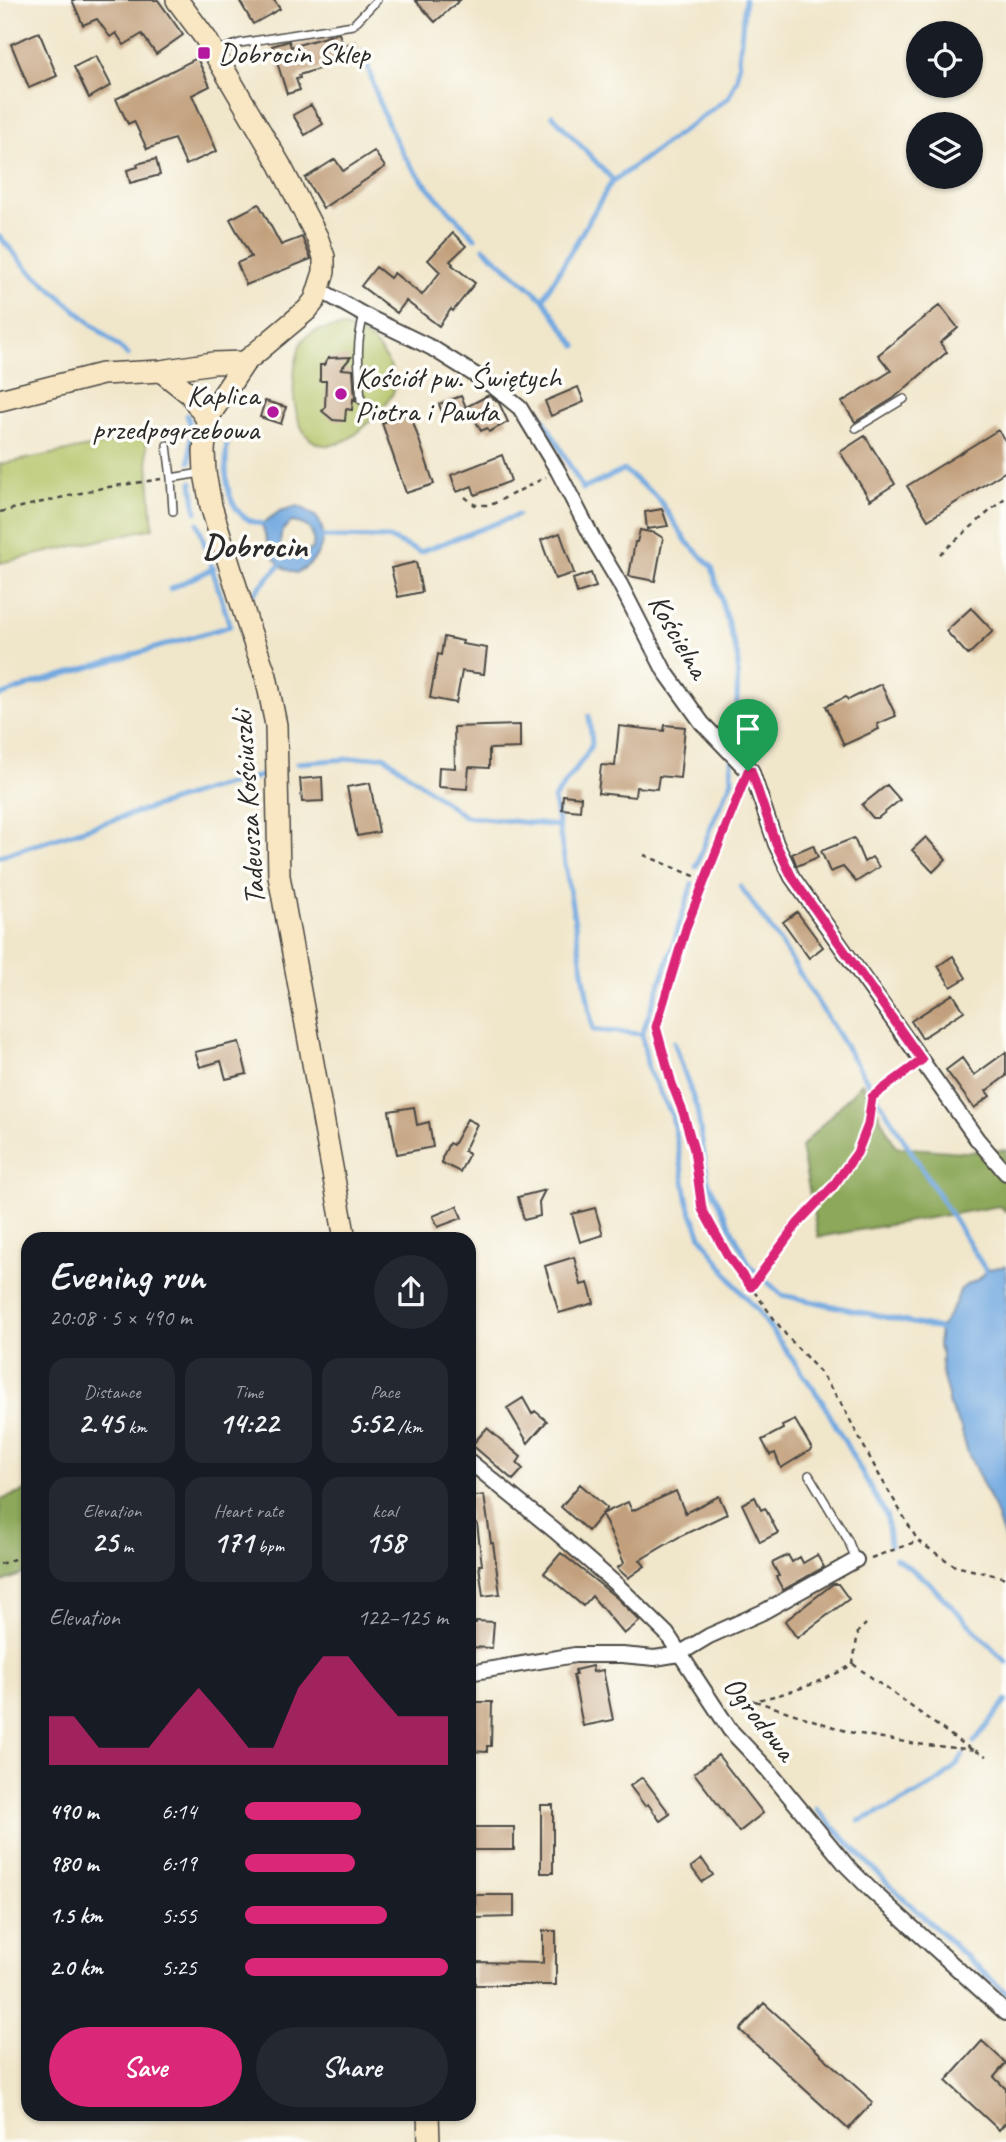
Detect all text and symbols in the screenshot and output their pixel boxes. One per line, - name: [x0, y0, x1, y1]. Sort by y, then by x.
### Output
- map controls: [906, 21, 983, 189]
- button: locate: [906, 21, 983, 98]
- place label: Dobrocin Sklep: [218, 34, 372, 72]
- marker: Dobrocin Sklep: [196, 45, 212, 61]
- button: layers: [906, 112, 983, 189]
- place label: Kościół pw. Świętych Piotra i Pawła: [355, 358, 563, 430]
- place label: Kaplica przedpogrzebowa: [92, 376, 262, 448]
- marker: Kościół pw. Świętych Piotra i Pawła: [333, 386, 349, 402]
- marker: Kaplica przedpogrzebowa: [265, 404, 281, 420]
- district label: Dobrocin: [203, 525, 308, 567]
- street label: Kościelna: [640, 587, 720, 687]
- pin: [718, 699, 778, 771]
- street label: Tadeusza Kościuszki: [222, 706, 274, 907]
- icon: arrive: [729, 710, 767, 748]
- text: Evening run: [49, 1253, 205, 1300]
- button: share: [374, 1255, 448, 1329]
- text: 20:08 · 5 × 490 m: [49, 1303, 192, 1332]
- text: Distance: [84, 1380, 141, 1404]
- text: Time: [234, 1380, 263, 1404]
- text: Pace: [370, 1380, 399, 1404]
- text: 2.45: [78, 1404, 124, 1442]
- text: 14:22: [219, 1404, 278, 1442]
- text: 5:52: [347, 1404, 393, 1442]
- text: km: [124, 1415, 147, 1439]
- text: /km: [393, 1415, 422, 1439]
- text: Elevation: [83, 1499, 141, 1523]
- text: Heart rate: [214, 1499, 283, 1523]
- text: kcal: [372, 1499, 397, 1523]
- text: 25: [91, 1523, 118, 1561]
- text: 171: [213, 1523, 253, 1561]
- text: 158: [365, 1523, 405, 1561]
- text: m: [118, 1534, 133, 1558]
- text: bpm: [253, 1534, 284, 1558]
- text: Elevation: [49, 1603, 120, 1632]
- text: 122–125 m: [357, 1603, 448, 1632]
- street label: Ogrodowa: [715, 1668, 807, 1770]
- text: 490 m: [49, 1797, 98, 1826]
- text: 6:14: [161, 1797, 197, 1826]
- text: 980 m: [49, 1849, 98, 1878]
- text: 6:19: [161, 1849, 197, 1878]
- text: 1.5 km: [49, 1901, 102, 1930]
- text: 5:55: [161, 1901, 197, 1930]
- text: 2.0 km: [49, 1953, 103, 1982]
- text: 5:25: [161, 1953, 197, 1982]
- button: Save: [49, 2027, 242, 2107]
- button: Share: [256, 2027, 448, 2107]

